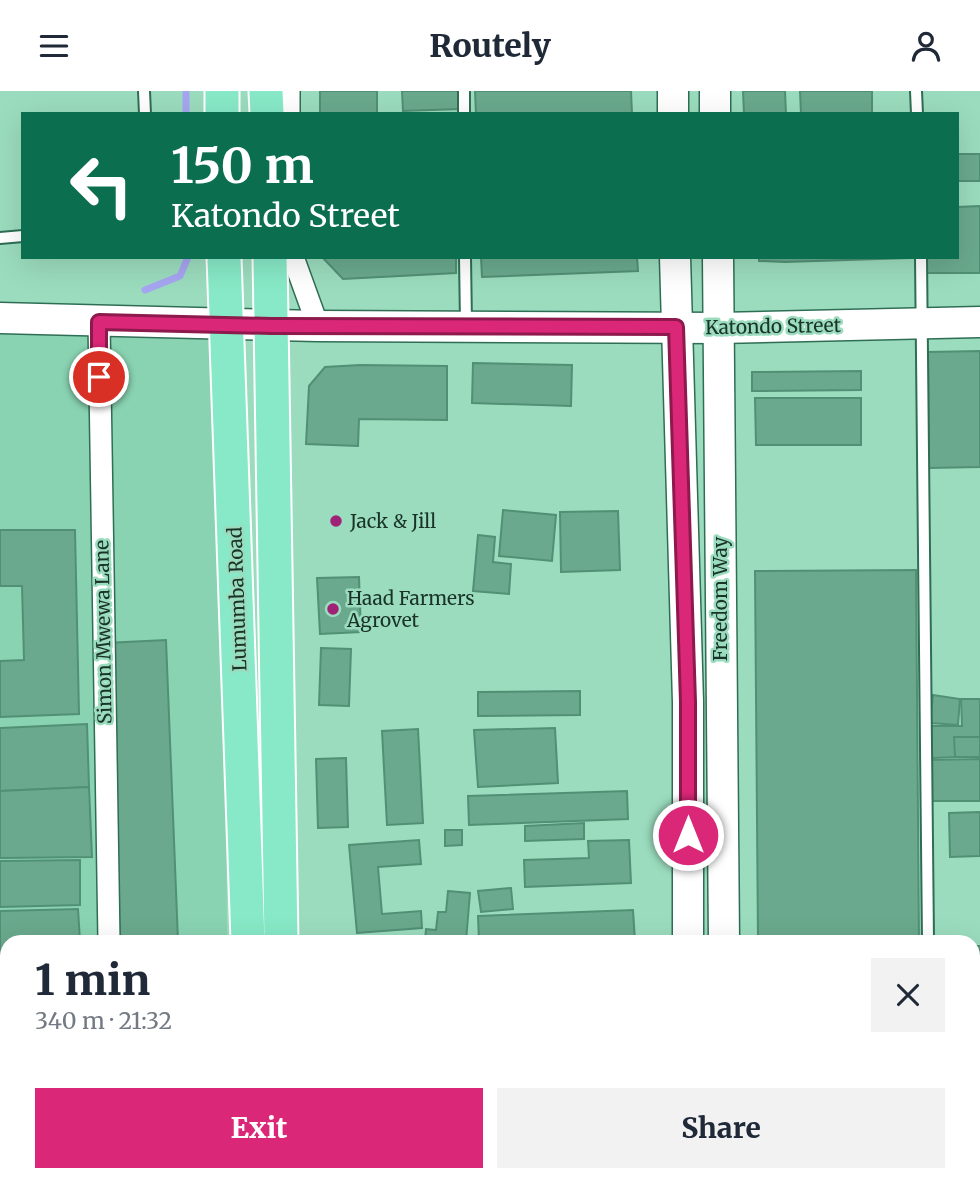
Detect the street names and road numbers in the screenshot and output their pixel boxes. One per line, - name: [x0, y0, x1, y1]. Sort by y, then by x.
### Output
- street label: Katondo Street: [705, 313, 842, 339]
- street label: Lumumba Road: [222, 526, 252, 672]
- street label: Freedom Way: [708, 537, 732, 661]
- street label: Simon Mwewa Lane: [89, 540, 117, 724]

